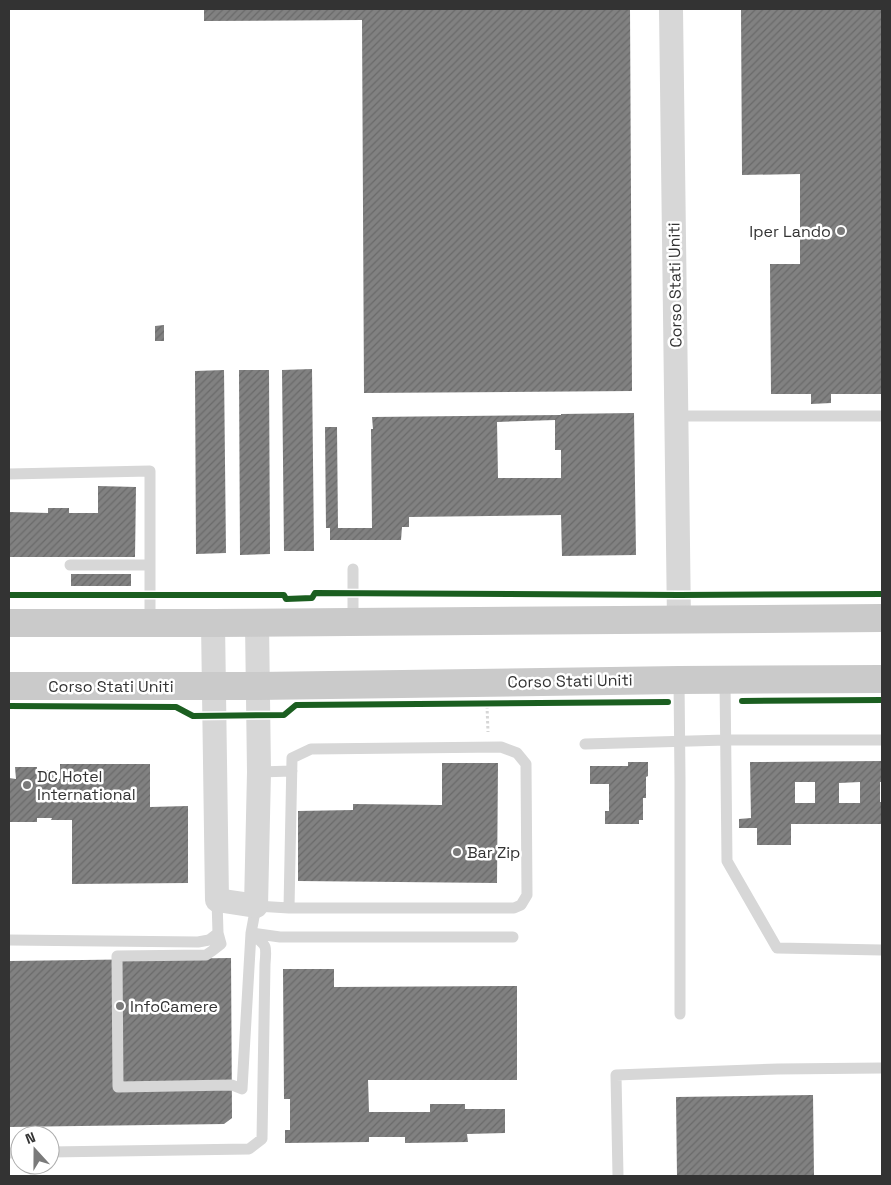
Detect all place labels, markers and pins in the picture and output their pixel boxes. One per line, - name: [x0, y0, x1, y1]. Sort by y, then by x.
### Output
- place label: Iper Lando: [749, 221, 831, 242]
- marker: Iper Lando: [835, 225, 847, 237]
- place label: DC Hotel International: [37, 766, 136, 805]
- marker: DC Hotel International: [21, 779, 33, 791]
- place label: Bar Zip: [467, 842, 520, 863]
- marker: Bar Zip: [451, 846, 463, 858]
- place label: InfoCamere: [130, 996, 218, 1017]
- marker: InfoCamere: [114, 1000, 126, 1012]

